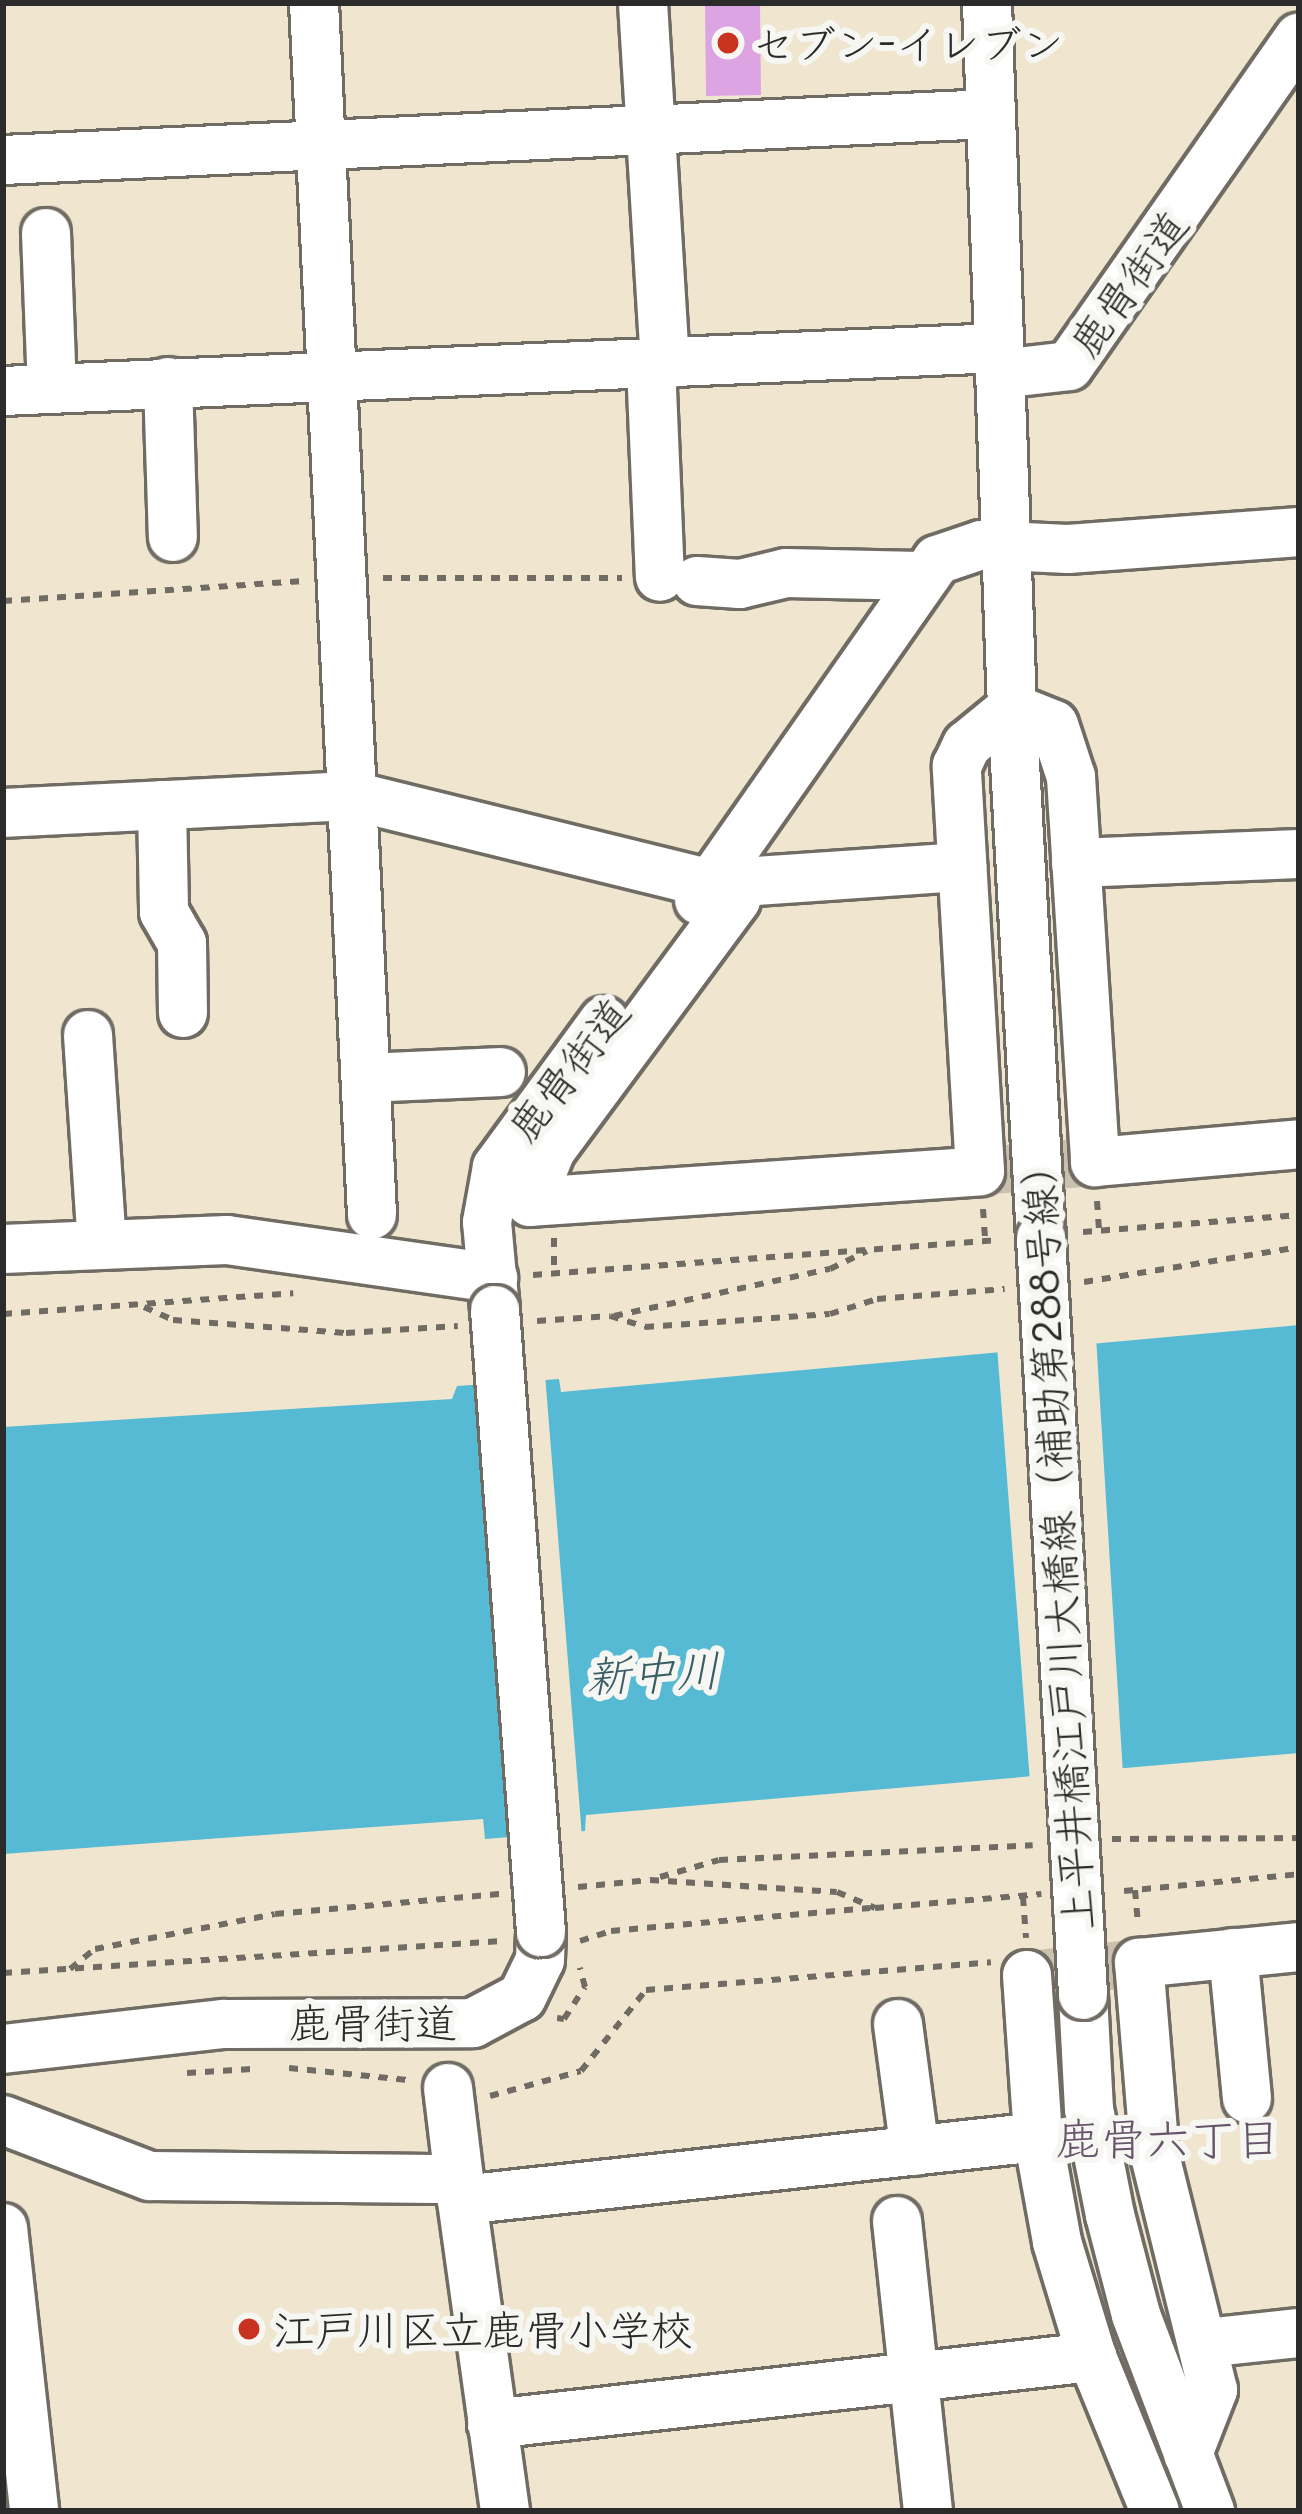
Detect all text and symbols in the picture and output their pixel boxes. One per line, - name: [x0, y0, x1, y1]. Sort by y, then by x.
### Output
- place label: セブン-イレブン: [752, 18, 1064, 68]
- marker: セブン-イレブン: [715, 30, 741, 56]
- street label: 鹿骨街道: [1058, 200, 1198, 366]
- street label: 鹿骨街道: [496, 987, 640, 1151]
- street label: 上平井橋江戸川大橋線（補助第288号線）: [1011, 1142, 1103, 1932]
- water label: 新中川: [584, 1642, 722, 1702]
- street label: 鹿骨街道: [289, 1997, 457, 2047]
- district label: 鹿骨六丁目: [1056, 2111, 1280, 2165]
- place label: 江戸川区立鹿骨小学校: [273, 2304, 693, 2354]
- marker: 江戸川区立鹿骨小学校: [236, 2316, 262, 2342]

